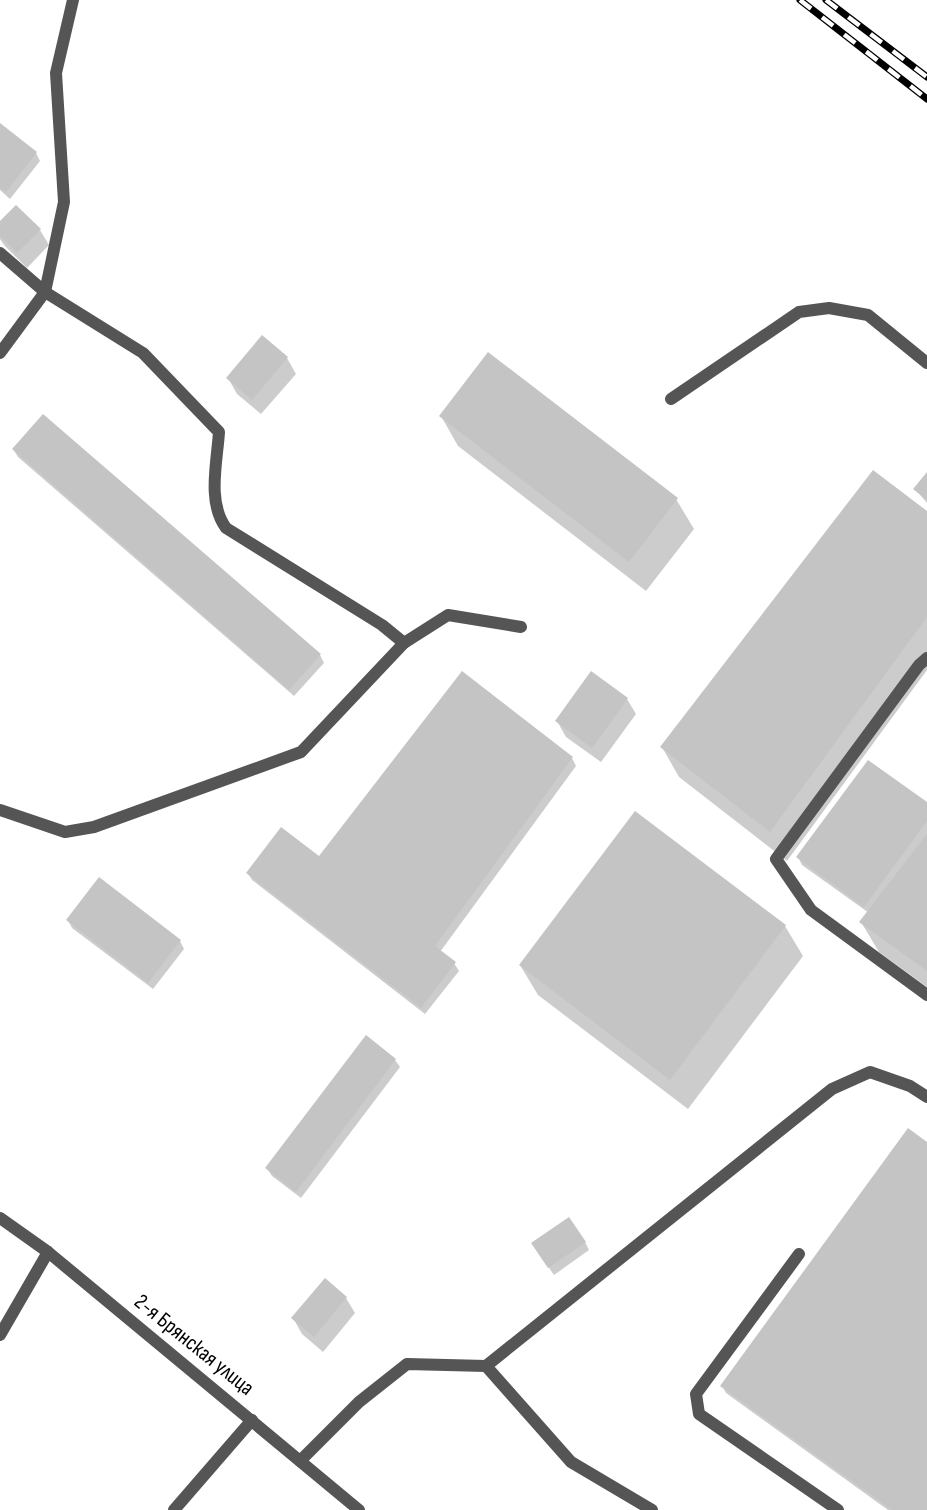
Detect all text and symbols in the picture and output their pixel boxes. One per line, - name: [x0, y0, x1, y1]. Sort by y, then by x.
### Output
- street label: 2-я Брянская улица: [129, 1288, 259, 1402]

